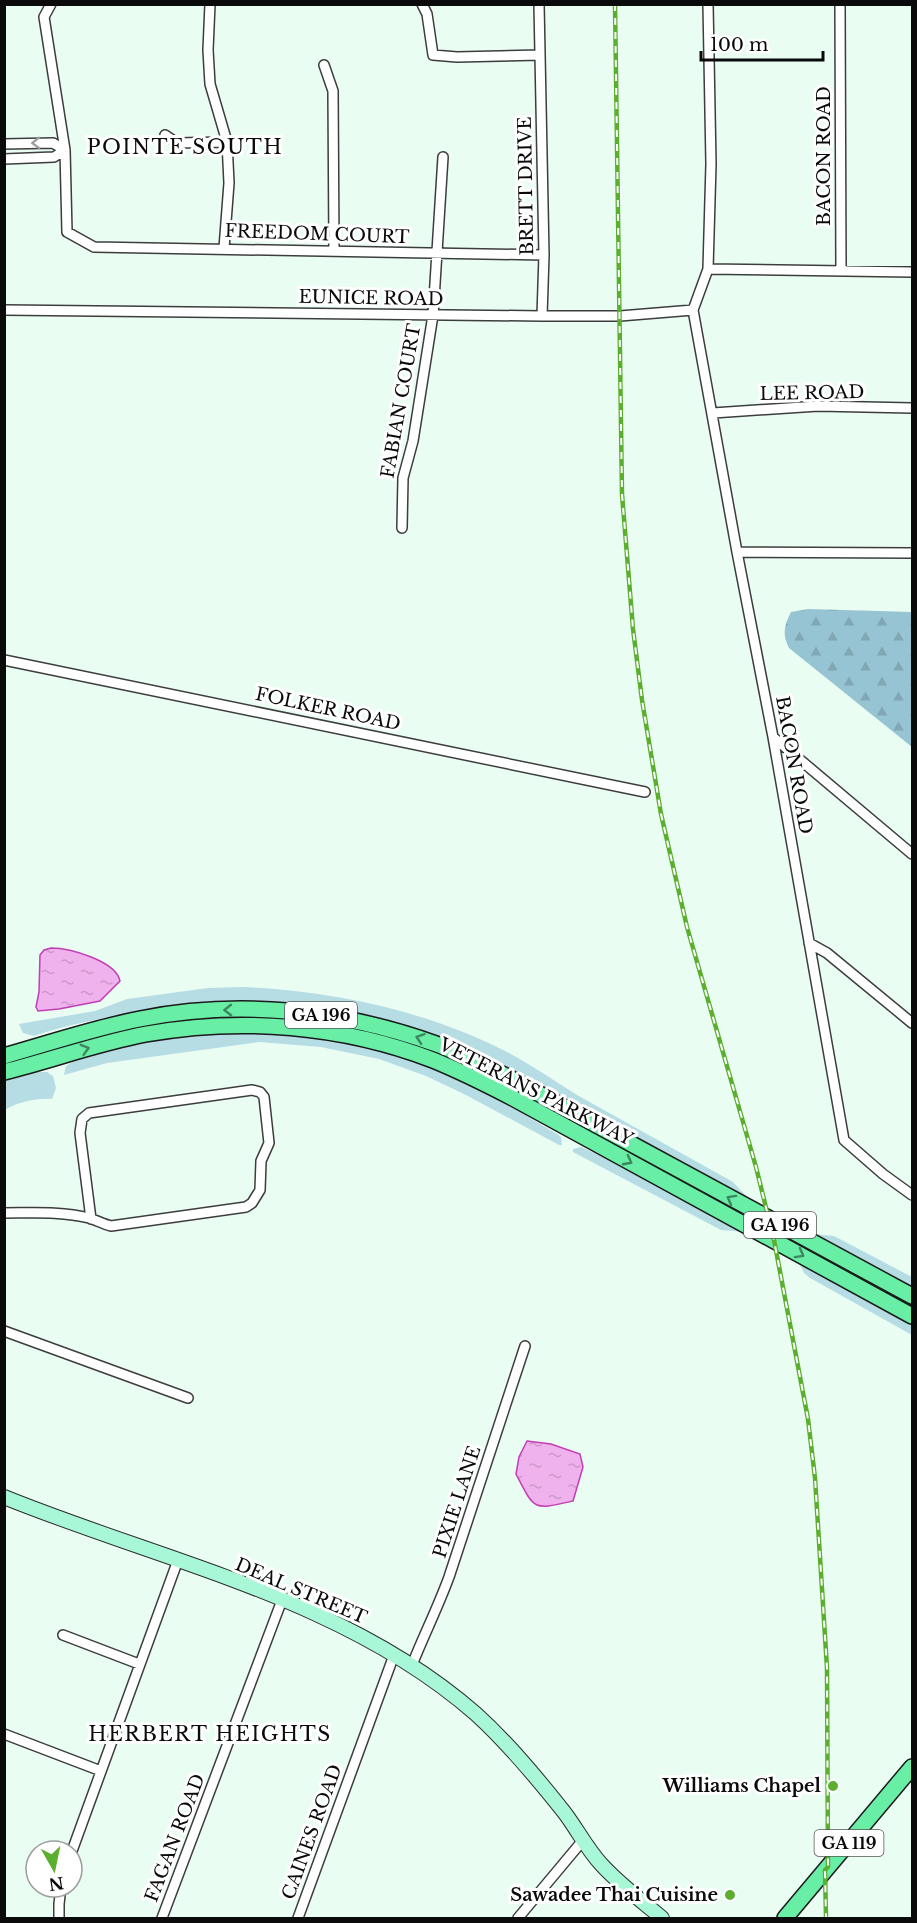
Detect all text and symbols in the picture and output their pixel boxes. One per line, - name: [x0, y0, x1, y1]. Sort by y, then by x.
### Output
- scale bar: [701, 24, 822, 62]
- text: 100 m: [710, 34, 768, 56]
- street label: BACON ROAD: [813, 86, 835, 226]
- street label: BRETT DRIVE: [514, 116, 538, 256]
- district label: POINTE SOUTH: [87, 135, 283, 159]
- one-way arrow: [31, 137, 40, 150]
- street label: FREEDOM COURT: [224, 220, 410, 248]
- street label: EUNICE ROAD: [298, 286, 444, 310]
- street label: FABIAN COURT: [377, 322, 425, 480]
- street label: LEE ROAD: [760, 381, 864, 405]
- street label: FOLKER ROAD: [253, 683, 403, 735]
- street label: BACON ROAD: [771, 694, 817, 836]
- road number: GA 196: [285, 1002, 357, 1028]
- one-way arrow: [224, 1003, 233, 1016]
- one-way arrow: [415, 1033, 426, 1046]
- street label: VETERANS PARKWAY: [434, 1033, 637, 1151]
- one-way arrow: [79, 1044, 90, 1056]
- one-way arrow: [622, 1154, 632, 1165]
- one-way arrow: [727, 1195, 738, 1206]
- road number: GA 196: [744, 1212, 816, 1238]
- one-way arrow: [793, 1246, 804, 1258]
- street label: PIXIE LANE: [429, 1443, 485, 1561]
- street label: DEAL STREET: [232, 1553, 371, 1629]
- district label: HERBERT HEIGHTS: [88, 1722, 332, 1746]
- street label: CAINES ROAD: [277, 1762, 347, 1902]
- street label: FAGAN ROAD: [140, 1771, 210, 1905]
- place label: Williams Chapel: [661, 1775, 822, 1797]
- marker: Williams Chapel: [826, 1779, 840, 1793]
- road number: GA 119: [814, 1830, 884, 1856]
- north arrow: [24, 1839, 84, 1899]
- text: N: [47, 1873, 65, 1895]
- place label: Sawadee Thai Cuisine: [510, 1884, 718, 1906]
- marker: Sawadee Thai Cuisine: [723, 1888, 737, 1902]

